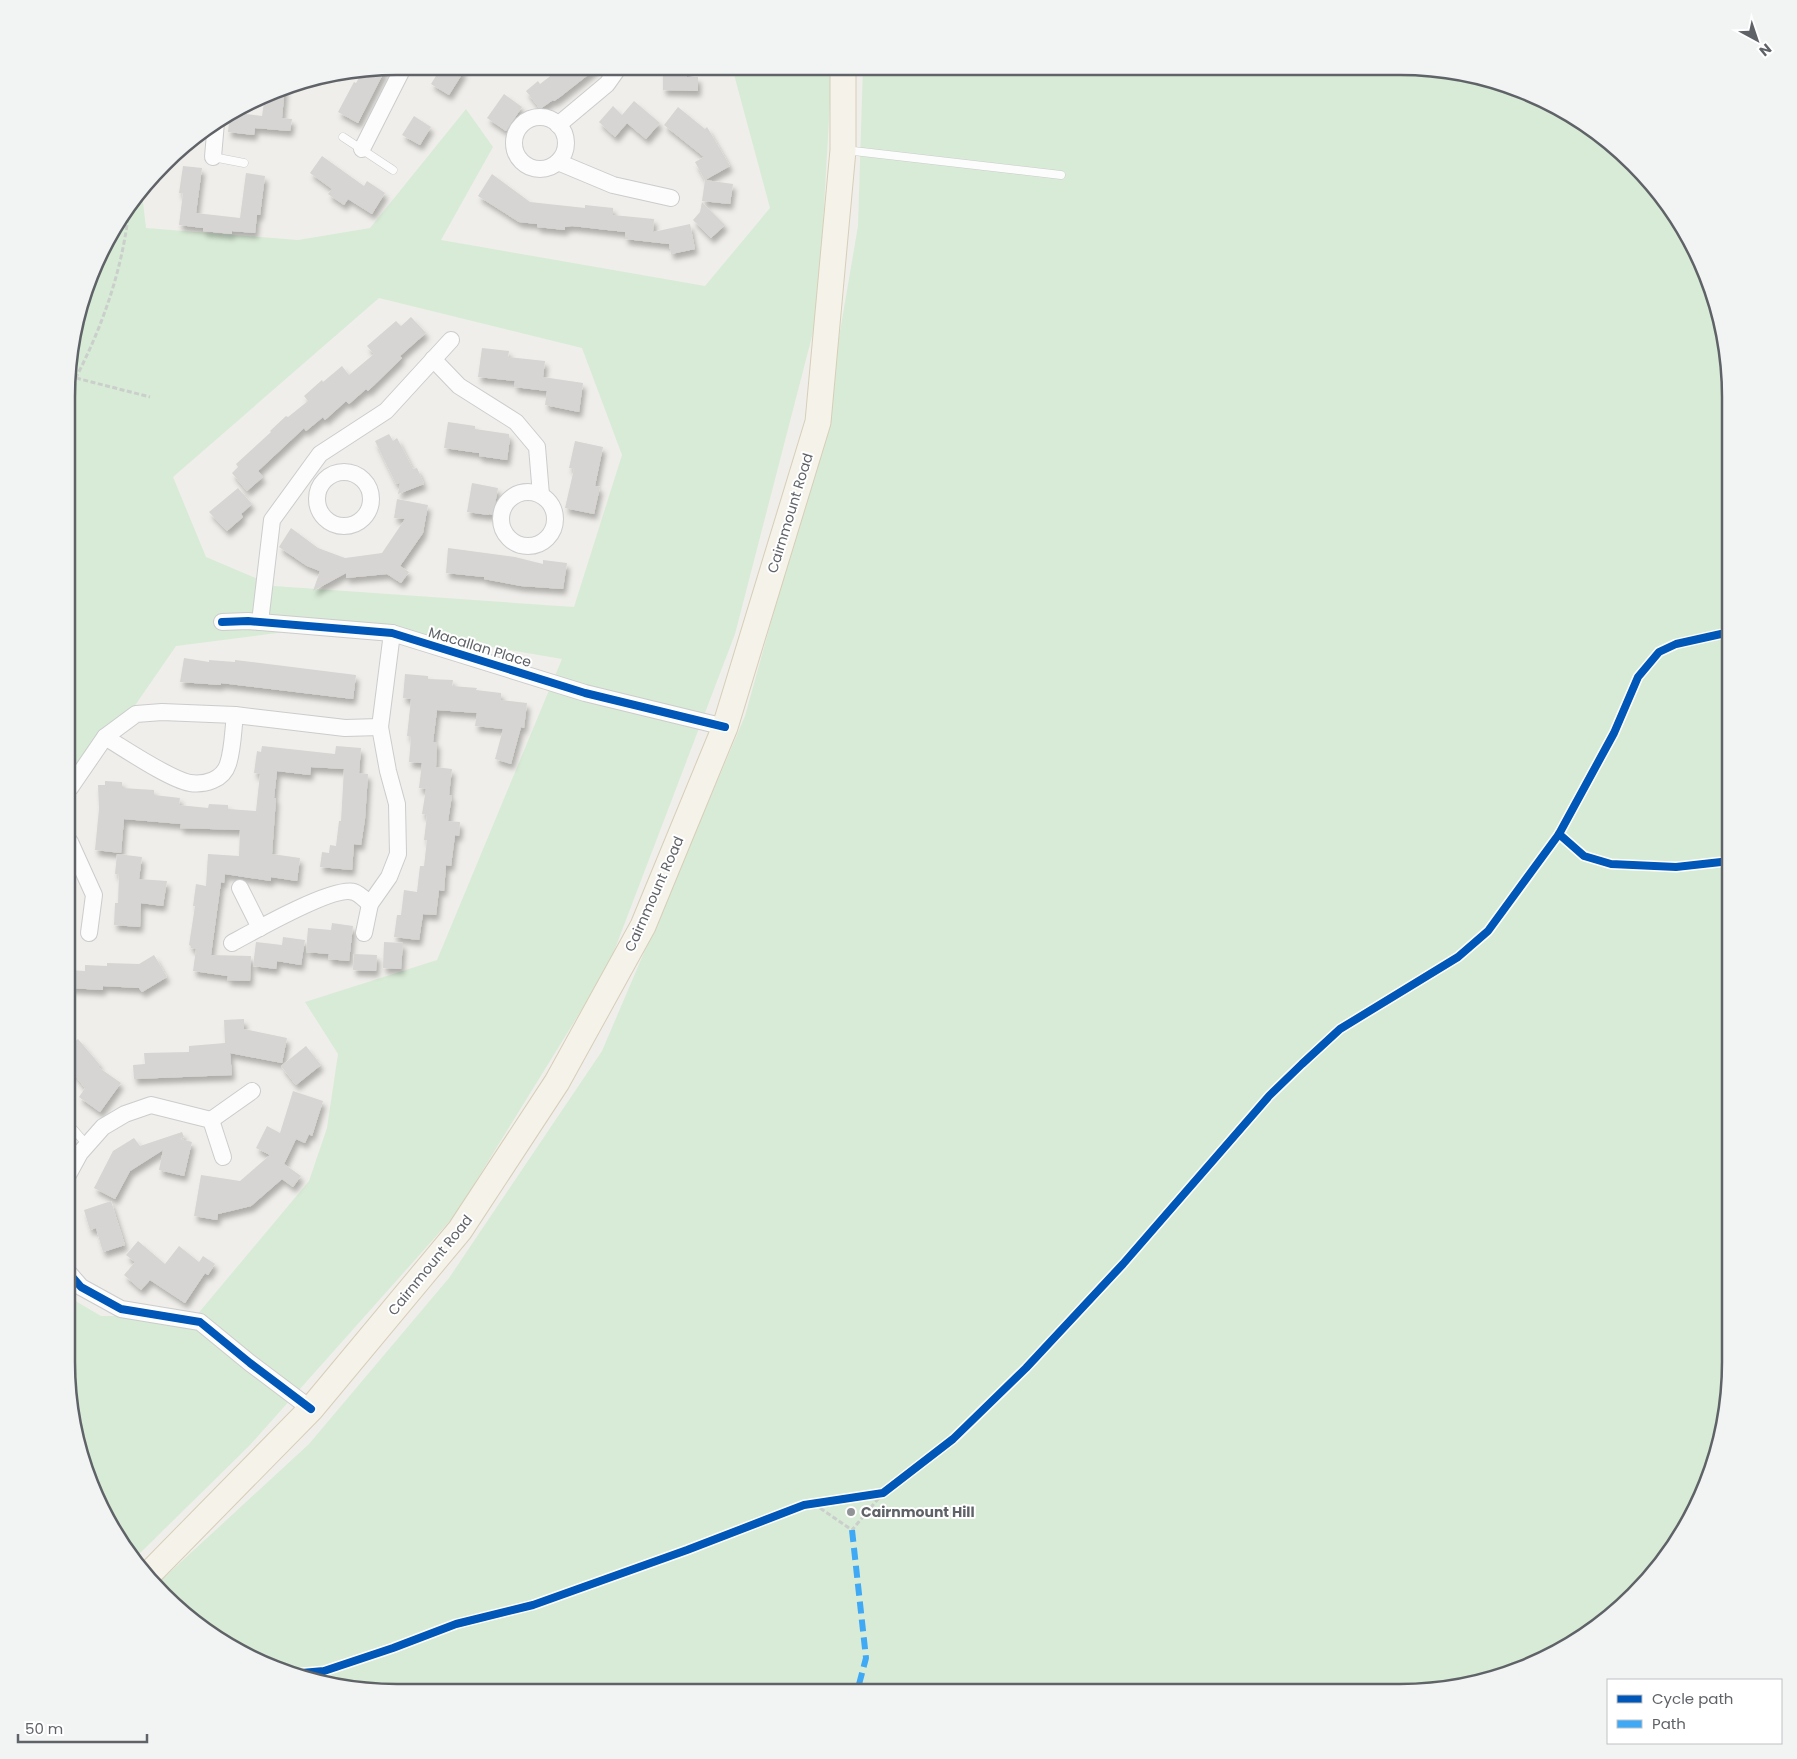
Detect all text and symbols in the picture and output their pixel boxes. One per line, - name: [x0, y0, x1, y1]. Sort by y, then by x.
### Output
- north arrow: [1732, 15, 1782, 65]
- text: N: [1755, 39, 1776, 61]
- street label: Cairnmount Road: [762, 451, 818, 575]
- street label: Macallan Place: [426, 622, 534, 672]
- street label: Cairnmount Road: [620, 833, 688, 955]
- street label: Cairnmount Road: [383, 1210, 477, 1320]
- place label: Cairnmount Hill: [861, 1502, 975, 1522]
- marker: Cairnmount Hill: [845, 1506, 857, 1518]
- legend: [1607, 1679, 1782, 1744]
- text: Cycle path: [1652, 1688, 1733, 1709]
- scale bar: [18, 1712, 146, 1744]
- text: Path: [1652, 1713, 1686, 1734]
- text: 50 m: [25, 1718, 63, 1739]

